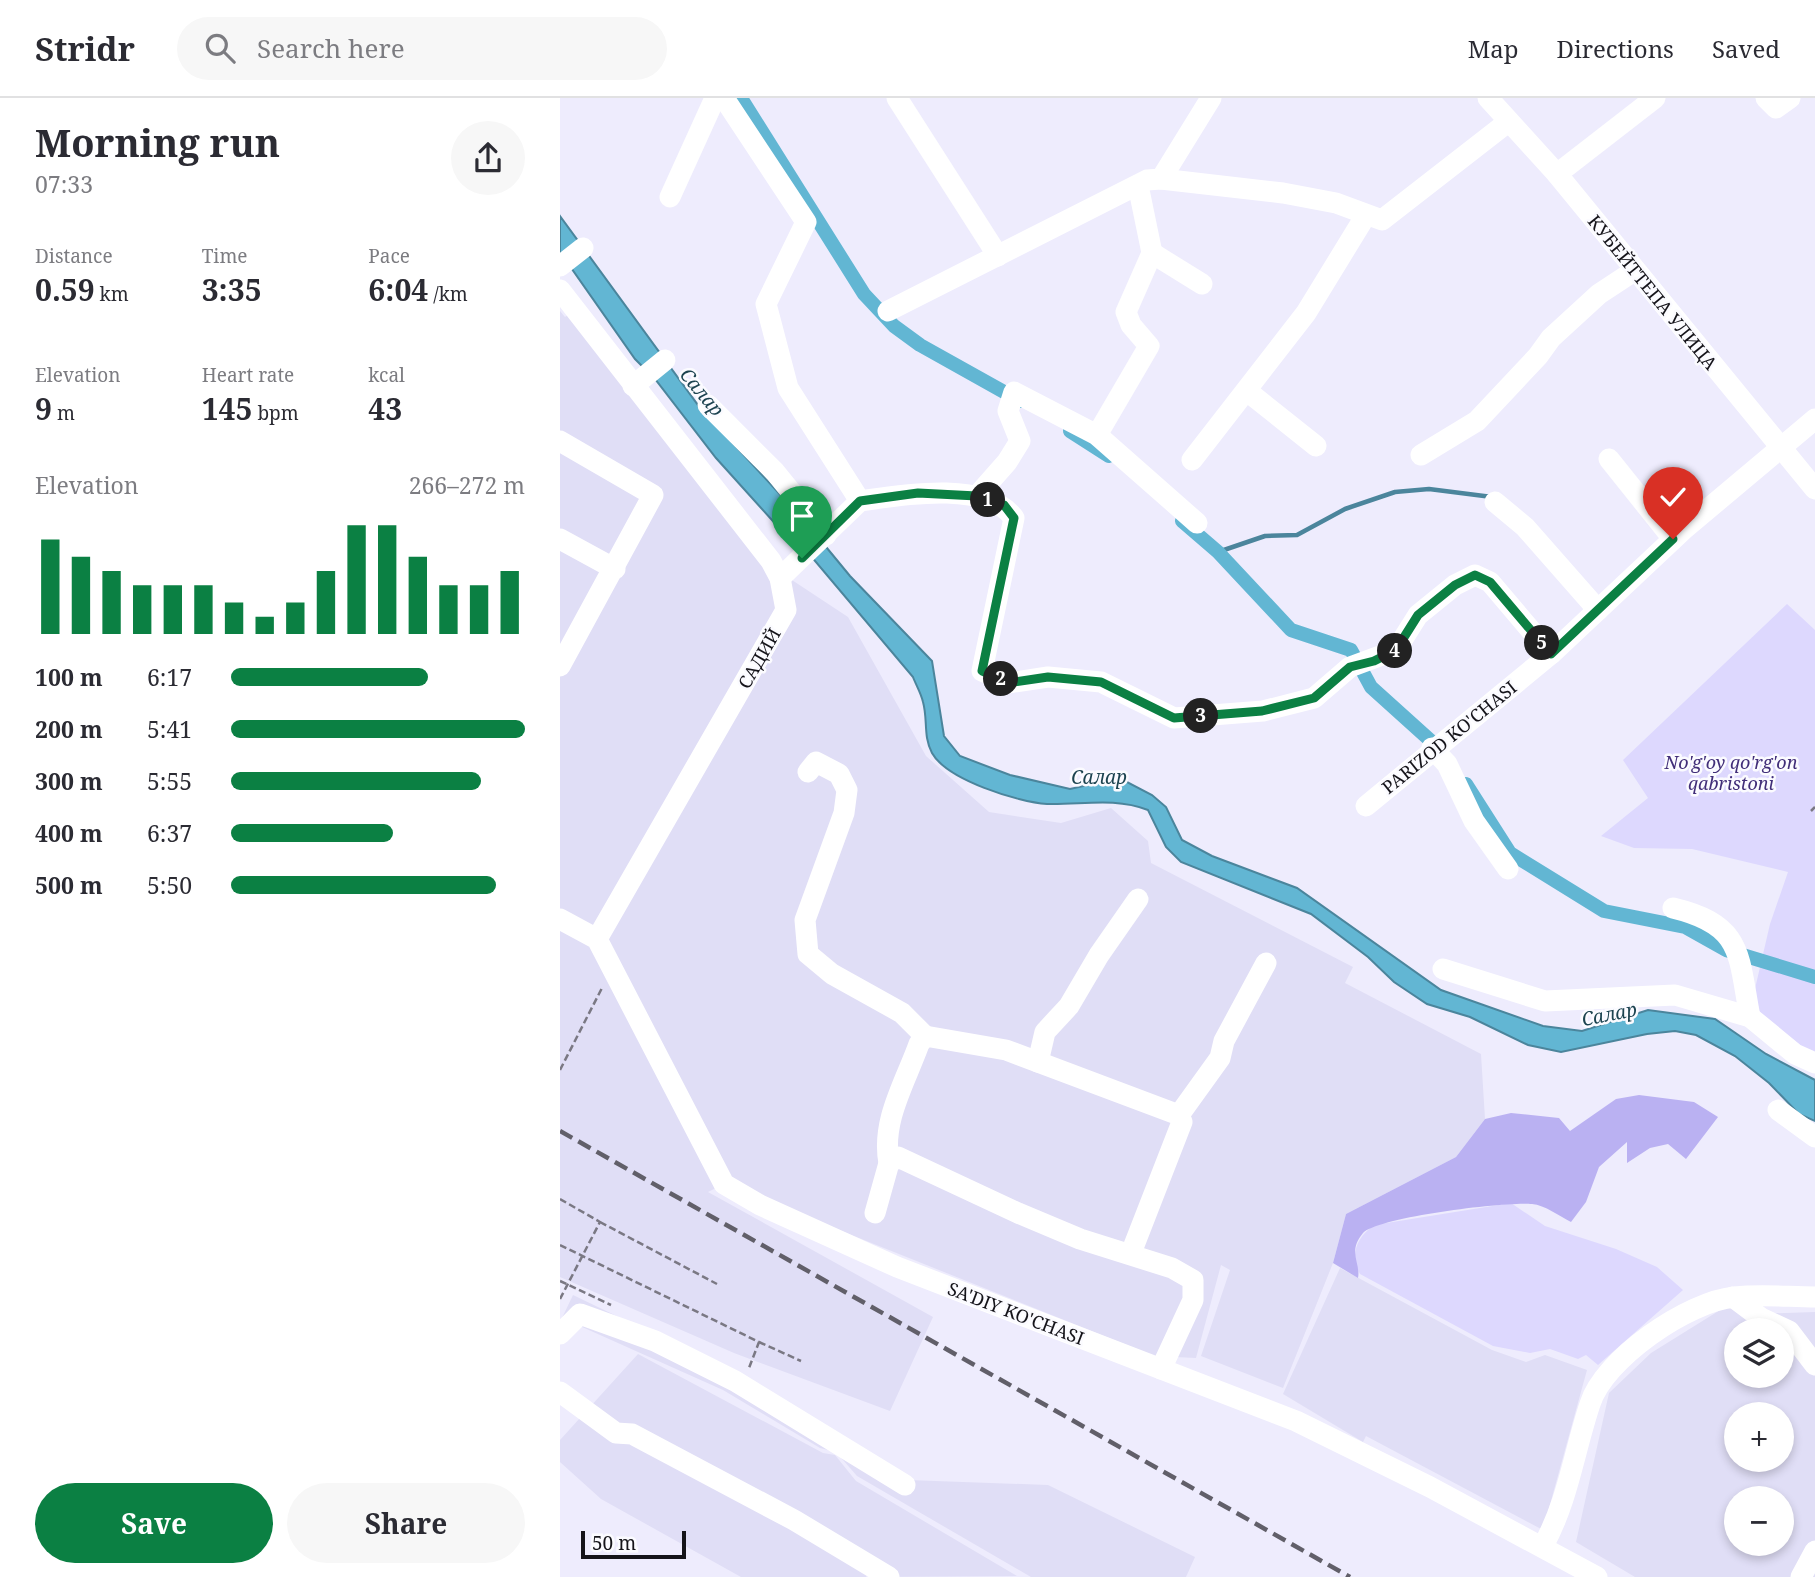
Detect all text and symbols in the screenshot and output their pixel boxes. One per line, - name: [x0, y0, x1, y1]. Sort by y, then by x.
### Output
- search box: [177, 17, 667, 80]
- text: Stridr: [35, 26, 135, 71]
- icon: search: [201, 29, 239, 67]
- text: Search here: [257, 30, 405, 66]
- text: Map: [1468, 32, 1519, 65]
- text: Directions: [1557, 32, 1674, 65]
- text: Saved: [1712, 32, 1780, 65]
- text: Morning run: [35, 116, 280, 168]
- button: share: [451, 121, 525, 195]
- text: 07:33: [35, 168, 93, 200]
- street label: КУБЕЙТТЕПА УЛИЦА: [1583, 209, 1723, 375]
- text: Distance: [35, 243, 113, 269]
- text: Time: [202, 243, 248, 269]
- text: Pace: [368, 243, 410, 269]
- text: 0.59: [35, 269, 95, 310]
- text: 3:35: [202, 269, 262, 310]
- text: 6:04: [368, 269, 428, 310]
- text: km: [95, 281, 129, 307]
- text: /km: [428, 281, 468, 307]
- text: Elevation: [35, 362, 121, 388]
- text: Heart rate: [202, 362, 294, 388]
- text: kcal: [368, 362, 405, 388]
- water label: Салар: [674, 362, 730, 422]
- text: 9: [35, 388, 52, 429]
- text: 145: [202, 388, 253, 429]
- text: 43: [368, 388, 402, 429]
- text: m: [52, 400, 75, 426]
- text: bpm: [253, 400, 299, 426]
- pin: [1643, 467, 1703, 539]
- text: Elevation: [35, 469, 139, 501]
- text: 266–272 m: [409, 469, 525, 501]
- icon: check: [1654, 478, 1692, 516]
- pin: 1: [970, 482, 1006, 518]
- pin: [772, 486, 832, 558]
- text: 1: [982, 486, 993, 512]
- icon: arrive: [783, 497, 821, 535]
- street label: САДИЙ: [732, 623, 786, 693]
- pin: 5: [1524, 626, 1560, 660]
- text: 5: [1536, 629, 1547, 655]
- pin: 4: [1378, 634, 1412, 668]
- text: 4: [1389, 637, 1400, 663]
- text: 100 m: [35, 661, 103, 693]
- text: 6:17: [147, 661, 192, 693]
- pin: 2: [984, 662, 1018, 696]
- text: 2: [995, 665, 1006, 691]
- street label: PARIZOD KO'CHASI: [1377, 675, 1521, 799]
- pin: 3: [1184, 698, 1218, 734]
- text: 3: [1195, 702, 1206, 728]
- text: 200 m: [35, 713, 103, 745]
- text: 5:41: [147, 713, 192, 745]
- park label: No'g'oy qo'rg'on qabristoni: [1664, 750, 1798, 795]
- water label: Салар: [1071, 764, 1127, 790]
- text: 300 m: [35, 765, 103, 797]
- text: 5:55: [147, 765, 192, 797]
- text: 400 m: [35, 817, 103, 849]
- text: 6:37: [147, 817, 192, 849]
- text: 500 m: [35, 869, 103, 901]
- text: 5:50: [147, 869, 192, 901]
- water label: Салар: [1579, 996, 1639, 1032]
- street label: SA'DIY KO'CHASI: [944, 1276, 1088, 1350]
- map controls: [1724, 1318, 1794, 1556]
- button: layers: [1724, 1318, 1794, 1388]
- button: +: [1724, 1402, 1794, 1472]
- button: Save: [35, 1483, 273, 1563]
- button: Share: [287, 1483, 525, 1563]
- button: −: [1724, 1486, 1794, 1556]
- scale bar: [581, 1528, 686, 1560]
- text: 50 m: [592, 1530, 636, 1556]

